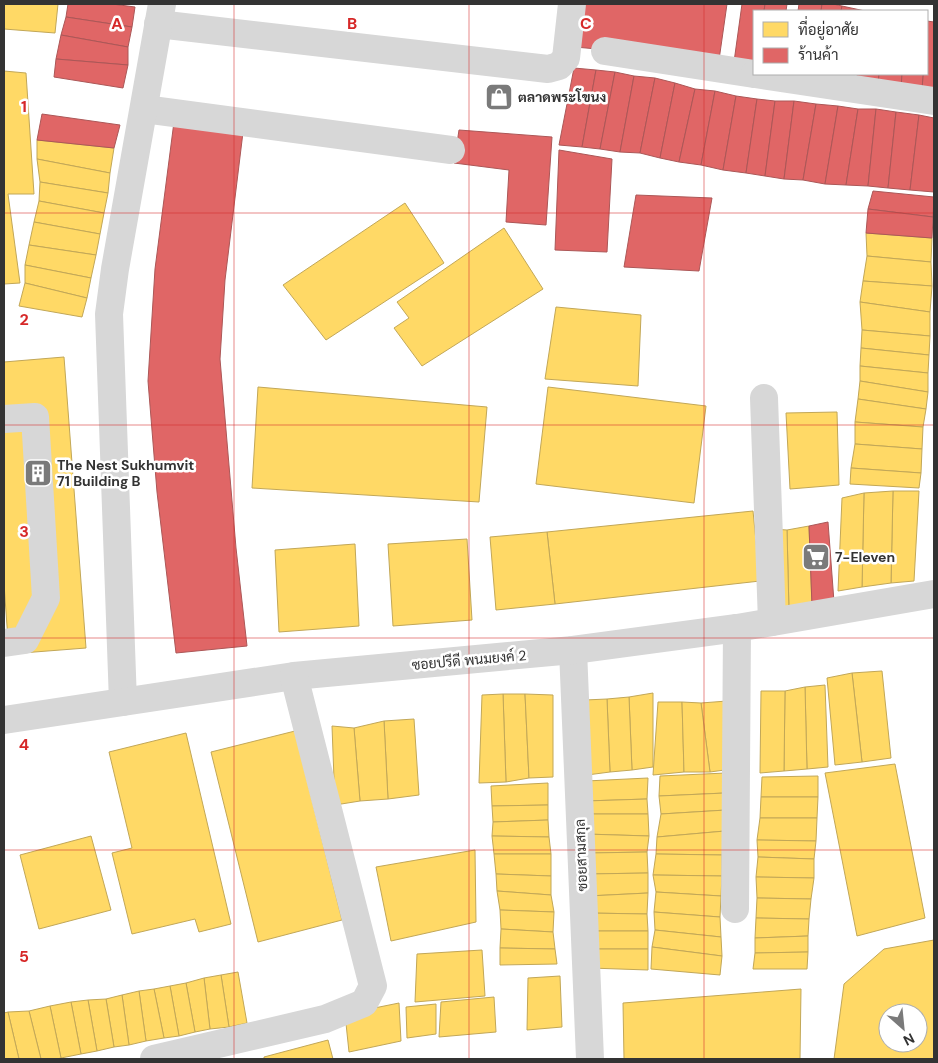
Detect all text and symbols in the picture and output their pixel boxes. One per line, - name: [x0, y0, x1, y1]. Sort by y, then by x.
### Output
- legend: [753, 10, 928, 75]
- text: A: [111, 13, 123, 34]
- text: B: [347, 13, 357, 34]
- text: C: [580, 13, 592, 34]
- text: ที่อยู่อาศัย: [798, 15, 859, 40]
- text: ร้านค้า: [798, 45, 838, 65]
- shop icon: ตลาดพระโขนง: [484, 82, 514, 112]
- place label: ตลาดพระโขนง: [518, 88, 606, 106]
- text: 1: [21, 96, 27, 117]
- text: 2: [19, 309, 29, 330]
- place label: The Nest Sukhumvit 71 Building B: [57, 456, 194, 490]
- building icon: The Nest Sukhumvit 71 Building B: [23, 458, 53, 488]
- text: 3: [19, 521, 29, 542]
- supermarket icon: 7-Eleven: [801, 542, 831, 572]
- place label: 7-Eleven: [835, 548, 895, 566]
- street label: ซอยปรีดี พนมยงค์ 2: [411, 646, 527, 674]
- text: 4: [19, 734, 29, 755]
- street label: ซอยสามสกุล: [571, 818, 592, 892]
- text: 5: [19, 946, 29, 967]
- north arrow: [878, 1003, 928, 1053]
- text: N: [900, 1029, 918, 1050]

